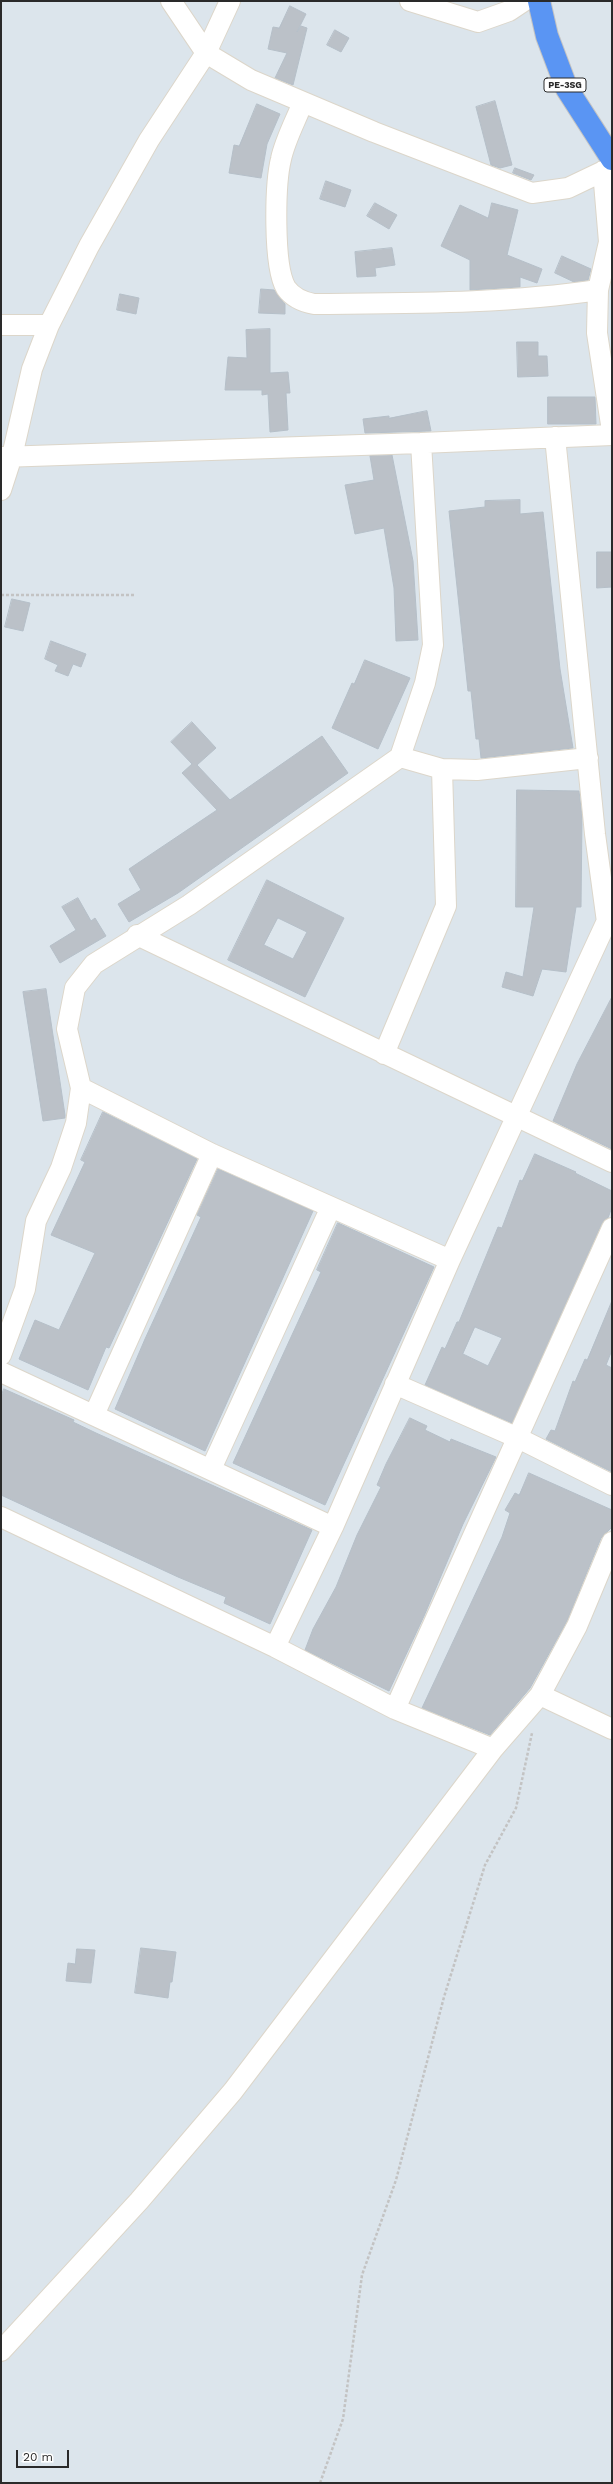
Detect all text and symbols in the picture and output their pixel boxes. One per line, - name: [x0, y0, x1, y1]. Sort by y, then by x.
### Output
- road number: PE-3SG: [544, 78, 586, 92]
- scale bar: [18, 2442, 71, 2468]
- text: 20 m: [23, 2450, 53, 2464]

